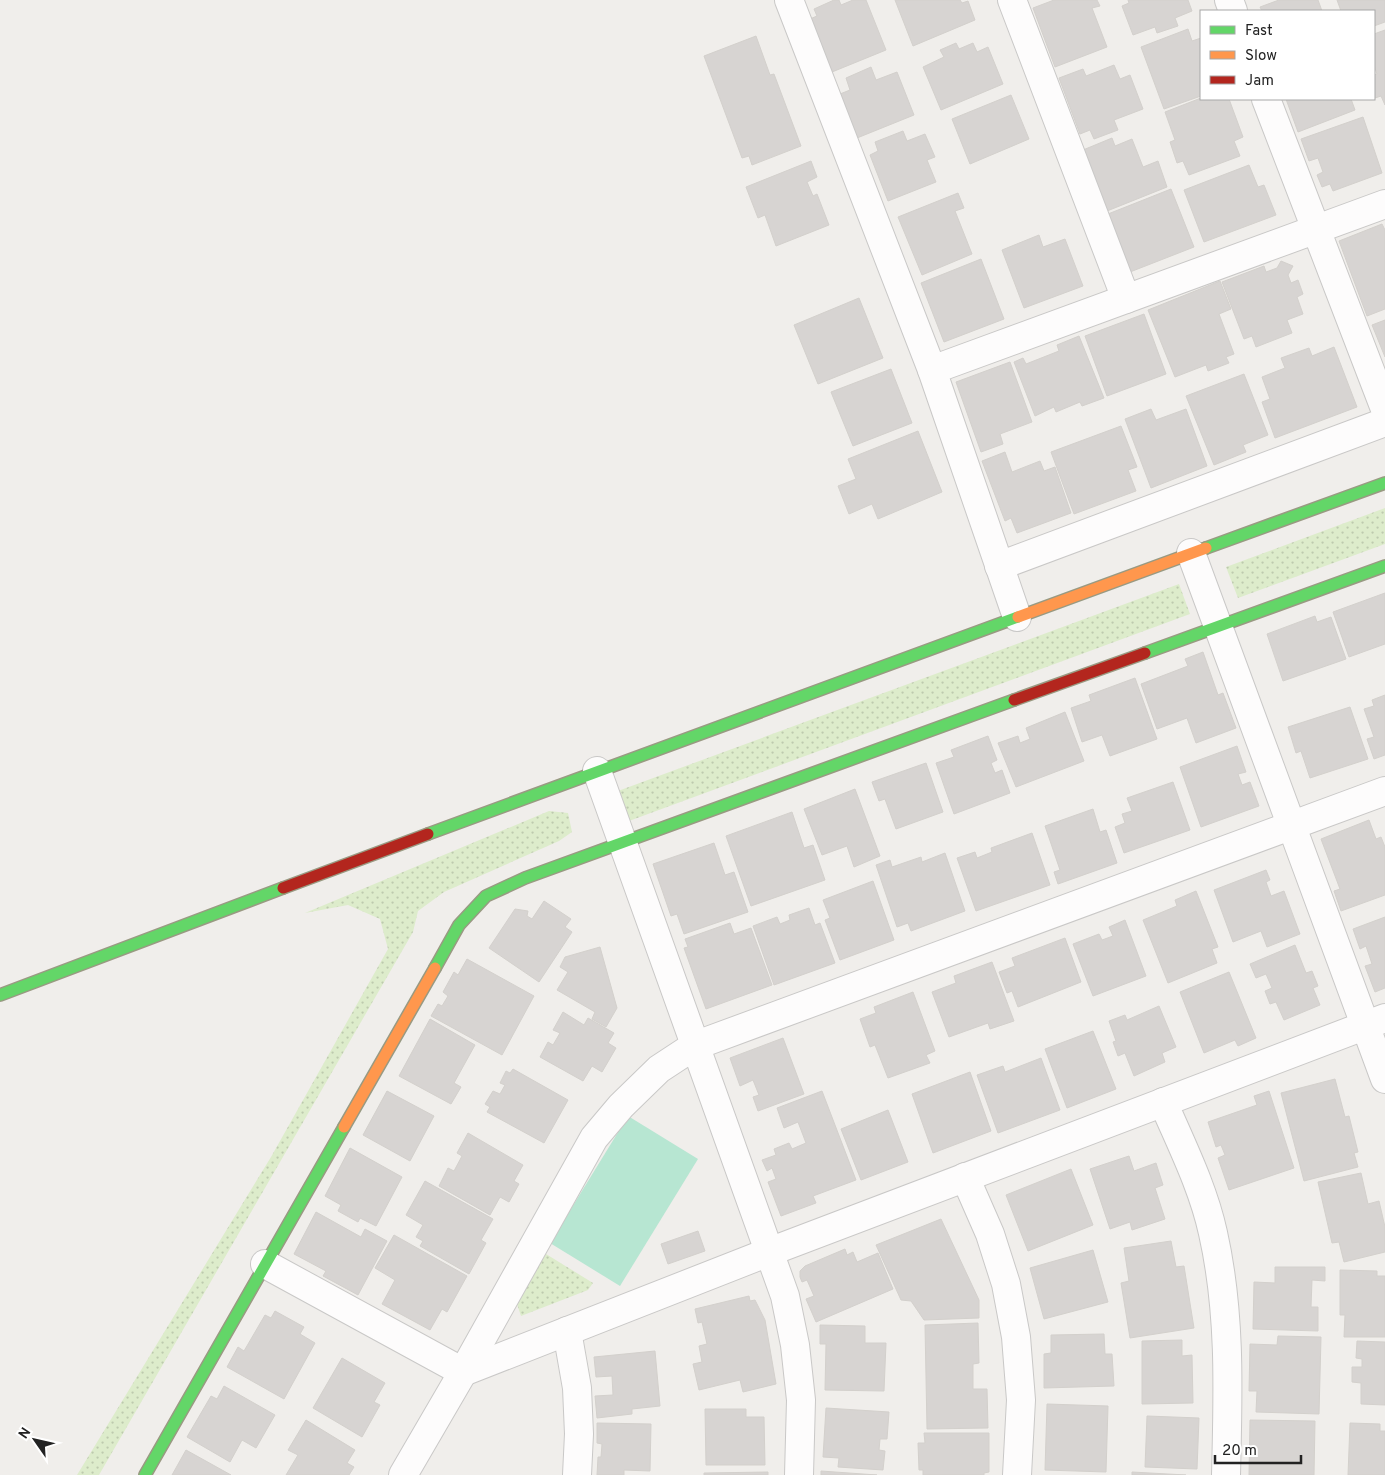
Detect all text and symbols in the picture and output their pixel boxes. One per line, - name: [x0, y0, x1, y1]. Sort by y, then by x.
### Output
- legend: [1200, 10, 1375, 100]
- text: Fast: [1245, 22, 1273, 41]
- text: Slow: [1245, 47, 1277, 66]
- text: Jam: [1245, 72, 1274, 91]
- north arrow: [10, 1415, 60, 1465]
- text: N: [16, 1425, 35, 1442]
- scale bar: [1215, 1432, 1301, 1464]
- text: 20 m: [1222, 1442, 1257, 1461]

